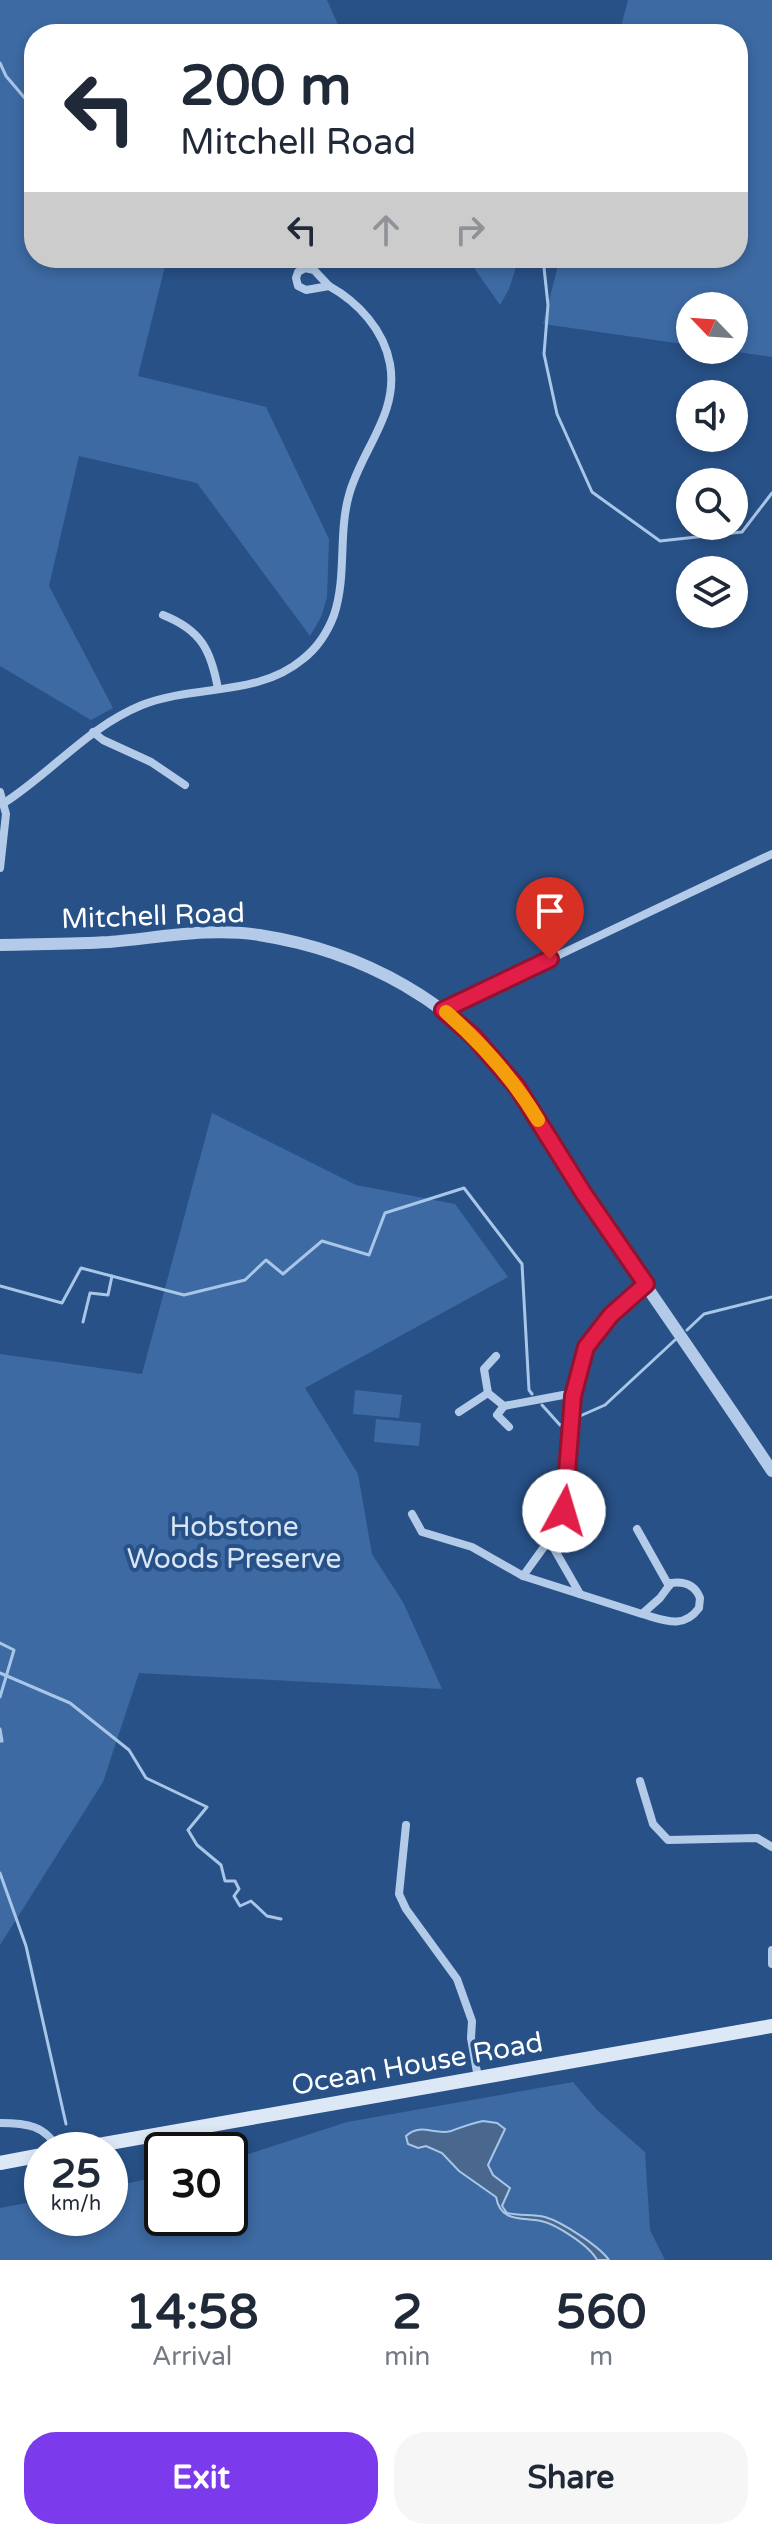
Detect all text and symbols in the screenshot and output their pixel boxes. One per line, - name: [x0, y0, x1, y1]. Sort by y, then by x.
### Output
- text: 200 m: [180, 53, 351, 120]
- icon: left: [48, 56, 152, 160]
- text: Mitchell Road: [180, 121, 416, 164]
- icon: left: [280, 208, 324, 252]
- icon: ahead: [364, 208, 408, 252]
- icon: right: [448, 208, 492, 252]
- north arrow: [676, 292, 748, 364]
- map controls: [676, 292, 748, 628]
- button: sound: [676, 380, 748, 452]
- button: search: [676, 468, 748, 540]
- button: layers: [676, 556, 748, 628]
- pin: [516, 877, 584, 959]
- icon: arrive: [528, 889, 572, 933]
- street label: Mitchell Road: [61, 896, 245, 936]
- position arrow: [522, 1469, 606, 1553]
- park label: Hobstone Woods Preserve: [127, 1510, 341, 1576]
- street label: Ocean House Road: [289, 2025, 546, 2103]
- speed limit sign: 30: [144, 2132, 248, 2236]
- text: 25: [51, 2150, 101, 2198]
- text: km/h: [51, 2192, 101, 2216]
- text: 14:58: [126, 2284, 259, 2342]
- text: 2: [392, 2284, 422, 2342]
- text: 560: [556, 2284, 646, 2342]
- text: Arrival: [152, 2341, 232, 2372]
- text: min: [384, 2341, 430, 2372]
- text: m: [589, 2341, 613, 2372]
- button: Exit: [24, 2432, 378, 2524]
- button: Share: [394, 2432, 748, 2524]

